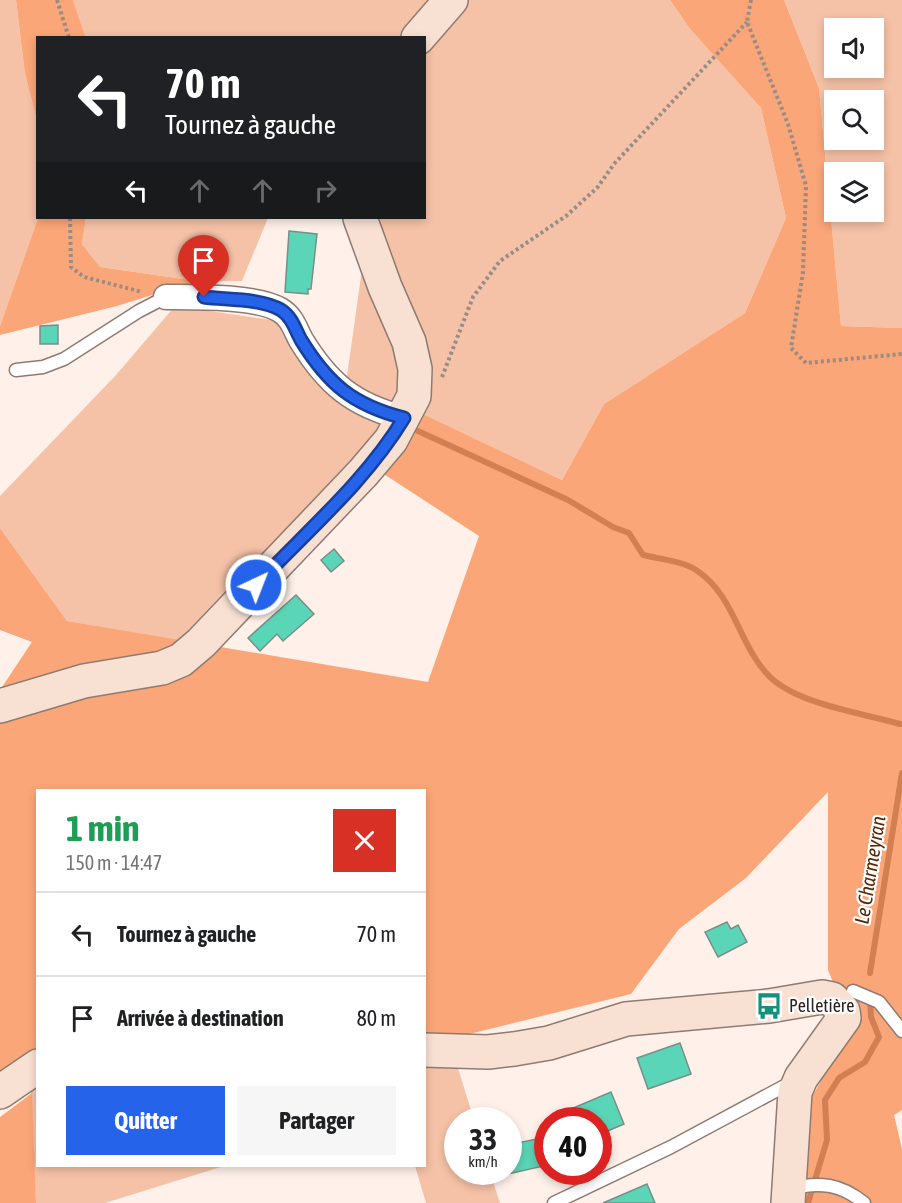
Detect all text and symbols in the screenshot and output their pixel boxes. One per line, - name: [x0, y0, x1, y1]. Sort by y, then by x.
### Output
- map controls: [824, 18, 884, 222]
- button: sound: [824, 18, 884, 78]
- text: 70 m: [165, 59, 240, 107]
- icon: left: [66, 60, 144, 138]
- button: search: [824, 90, 884, 150]
- text: Tournez à gauche: [165, 109, 336, 140]
- button: layers: [824, 162, 884, 222]
- icon: left: [120, 174, 153, 207]
- icon: ahead: [183, 174, 216, 207]
- icon: ahead: [246, 174, 279, 207]
- icon: right: [309, 174, 342, 207]
- pin: [178, 235, 229, 297]
- icon: arrive: [187, 244, 220, 277]
- position arrow: [224, 553, 288, 617]
- text: 1 min: [66, 807, 140, 849]
- button: close: [333, 809, 396, 872]
- water label: Le Charmeyran: [850, 814, 889, 926]
- text: 150 m · 14:47: [66, 851, 162, 874]
- icon: left: [66, 918, 99, 951]
- text: Tournez à gauche: [117, 921, 256, 947]
- text: 70 m: [356, 921, 396, 947]
- bus stop icon: Pelletière: [754, 991, 784, 1021]
- place label: Pelletière: [789, 995, 854, 1016]
- icon: arrive: [66, 1002, 99, 1035]
- text: Arrivée à destination: [117, 1005, 284, 1031]
- text: 80 m: [356, 1005, 396, 1031]
- button: Quitter: [66, 1086, 225, 1155]
- button: Partager: [237, 1086, 396, 1155]
- speed limit sign: 40: [534, 1107, 612, 1185]
- text: 33: [469, 1122, 497, 1156]
- text: km/h: [468, 1153, 498, 1170]

